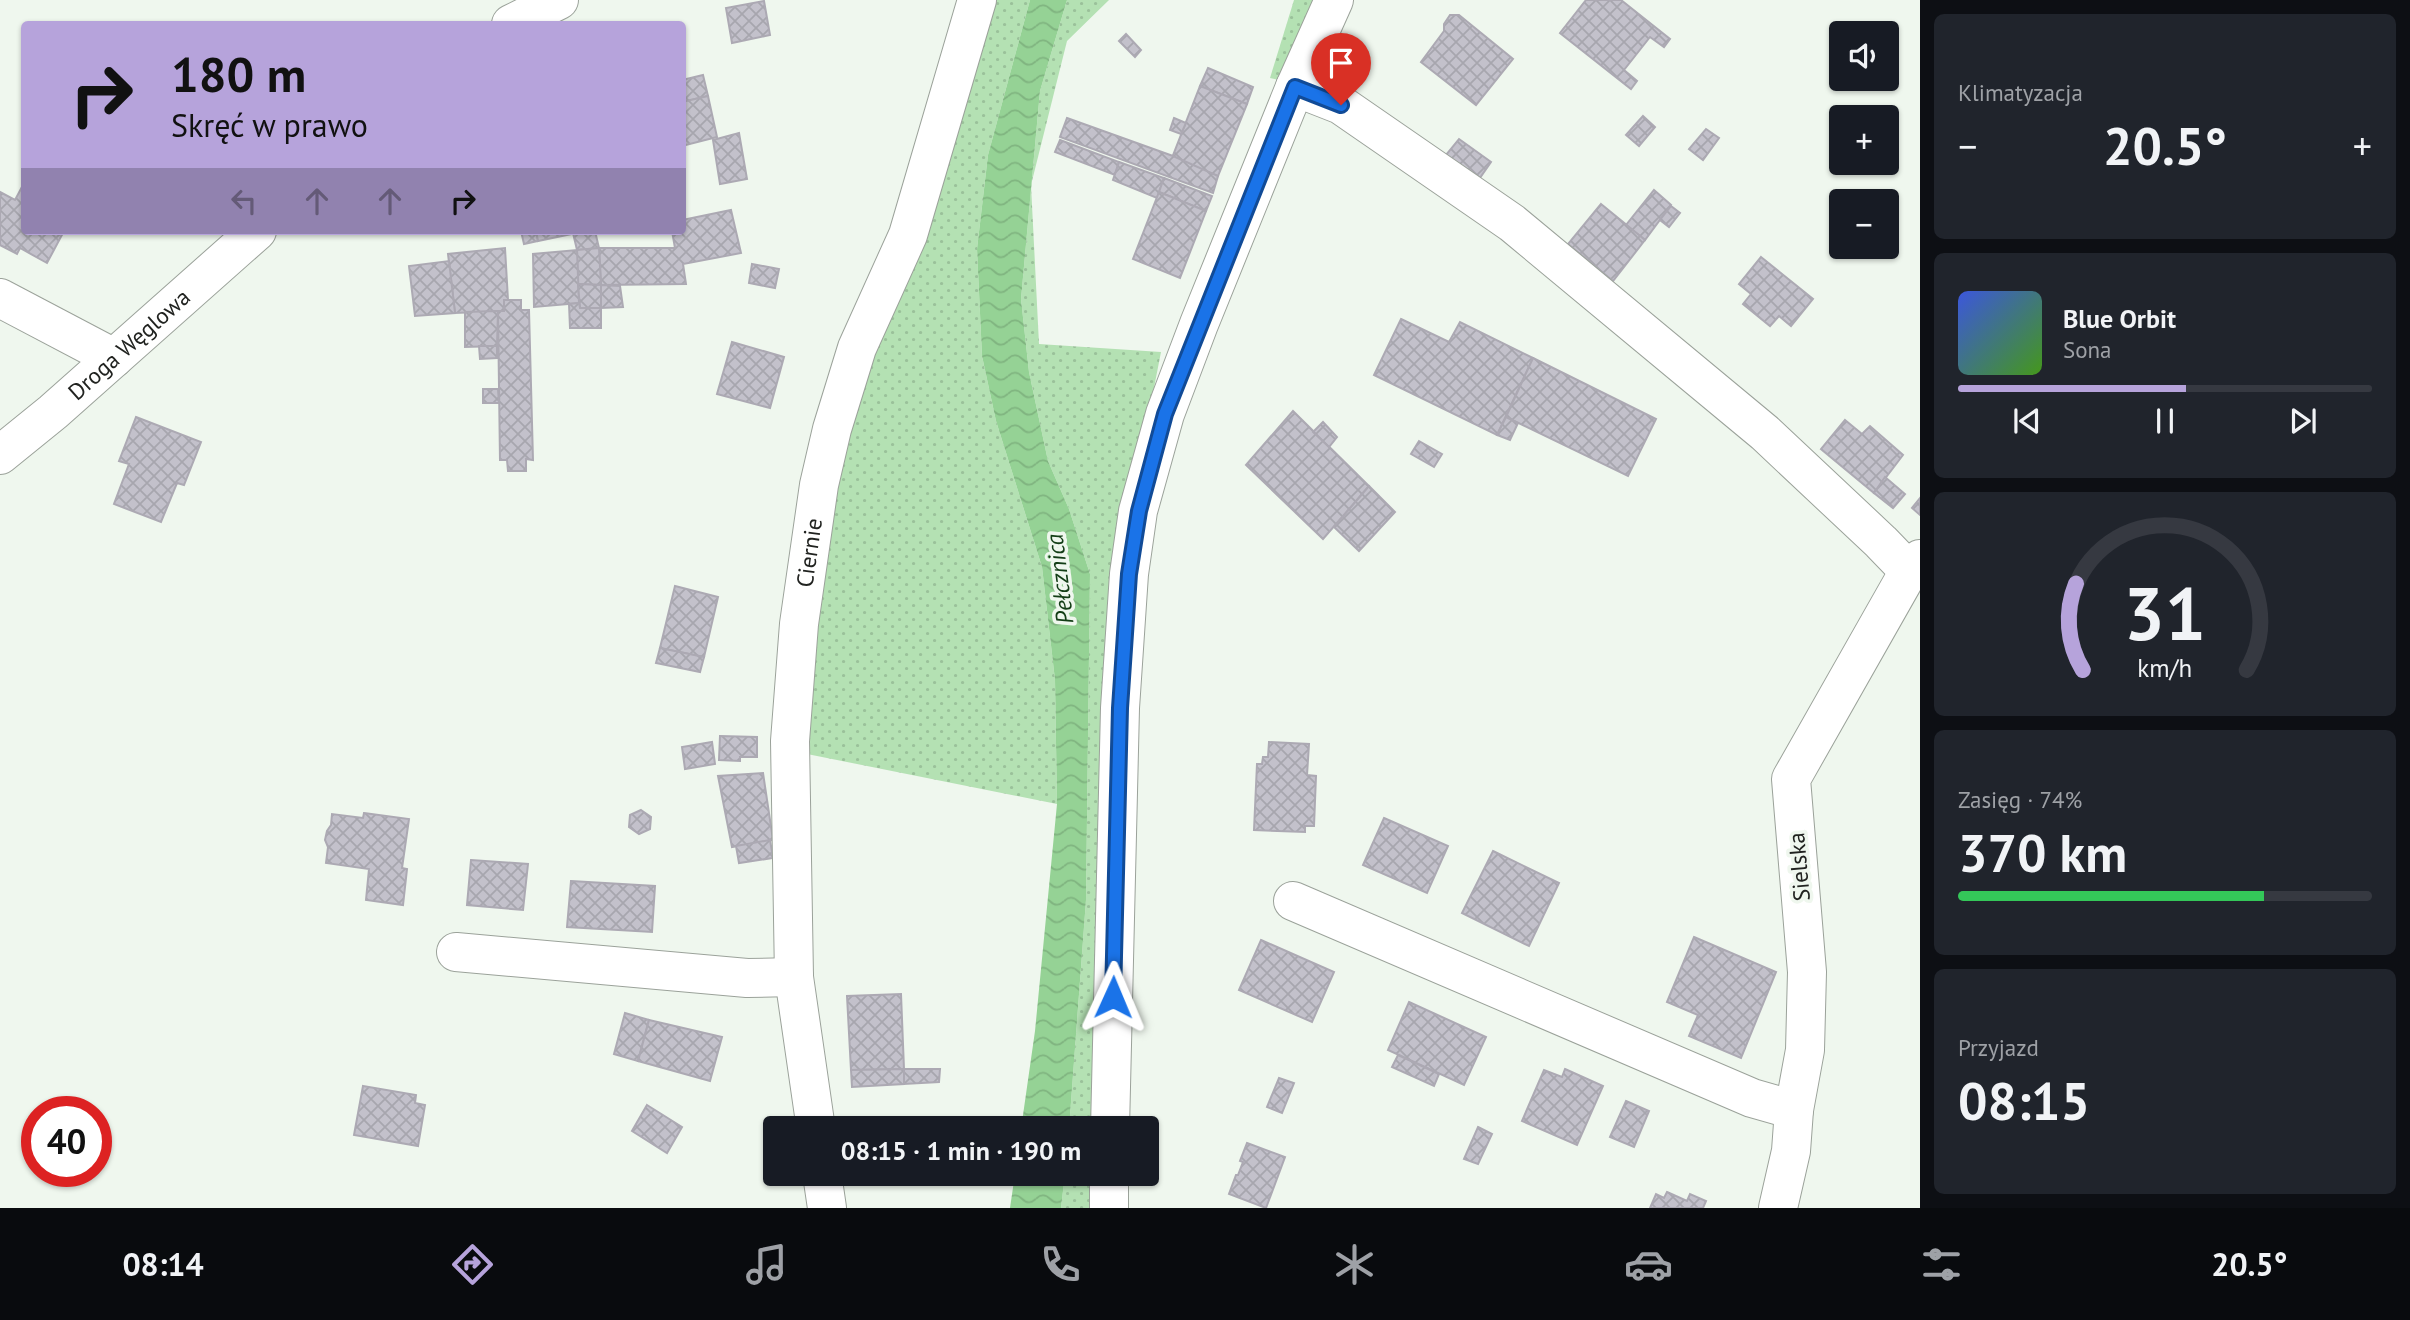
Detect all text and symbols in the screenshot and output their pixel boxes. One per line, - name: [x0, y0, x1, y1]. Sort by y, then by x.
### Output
- map controls: [1829, 21, 1899, 259]
- button: sound: [1829, 21, 1899, 91]
- pin: [1311, 33, 1371, 105]
- text: 180 m: [171, 42, 306, 106]
- icon: arrive: [1322, 44, 1360, 82]
- icon: right: [56, 49, 147, 140]
- text: Klimatyzacja: [1958, 78, 2083, 107]
- text: Skręć w prawo: [171, 104, 368, 146]
- button: +: [1829, 105, 1899, 175]
- text: 20.5°: [2103, 112, 2227, 179]
- text: −: [1958, 121, 1977, 170]
- text: +: [2353, 121, 2372, 170]
- icon: left: [225, 182, 263, 220]
- icon: ahead: [298, 182, 336, 220]
- icon: ahead: [371, 182, 409, 220]
- icon: right: [444, 182, 482, 220]
- button: −: [1829, 189, 1899, 259]
- street label: Droga Węglowa: [62, 282, 196, 406]
- text: Blue Orbit: [2063, 302, 2176, 335]
- text: Sona: [2063, 335, 2112, 364]
- icon: previous: [2008, 402, 2046, 440]
- icon: pause: [2146, 402, 2184, 440]
- icon: next: [2284, 402, 2322, 440]
- street label: Ciernie: [789, 516, 828, 589]
- water label: Pełcznica: [1039, 532, 1080, 626]
- text: 31: [2124, 566, 2206, 660]
- text: km/h: [2138, 652, 2192, 684]
- text: Zasięg · 74%: [1958, 785, 2082, 814]
- text: 370 km: [1958, 819, 2127, 886]
- street label: Sielska: [1781, 831, 1816, 903]
- position arrow: [1076, 960, 1150, 1034]
- text: Przyjazd: [1958, 1033, 2039, 1062]
- text: 08:15: [1958, 1067, 2090, 1134]
- speed limit sign: 40: [21, 1096, 112, 1187]
- text: 08:15 · 1 min · 190 m: [841, 1134, 1081, 1167]
- icon: directions: [448, 1240, 497, 1289]
- icon: music: [742, 1240, 791, 1289]
- icon: phone: [1036, 1240, 1085, 1289]
- icon: climate: [1330, 1240, 1379, 1289]
- icon: car: [1624, 1240, 1673, 1289]
- icon: filters: [1917, 1240, 1966, 1289]
- text: 08:14: [122, 1243, 204, 1285]
- text: 20.5°: [2211, 1243, 2288, 1285]

